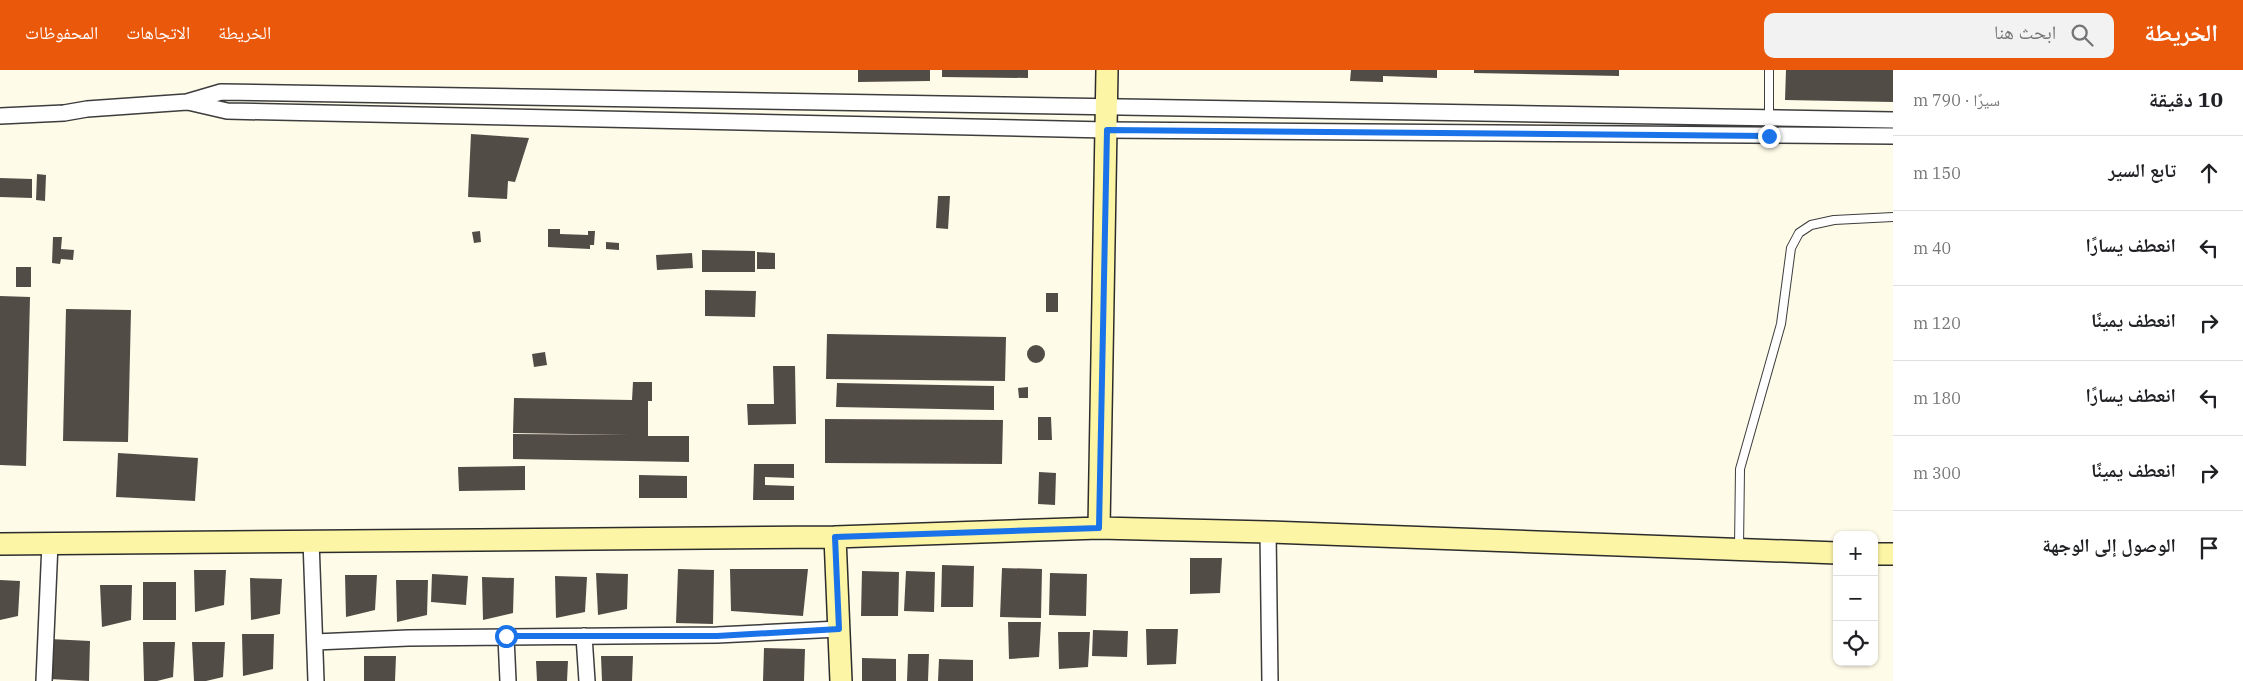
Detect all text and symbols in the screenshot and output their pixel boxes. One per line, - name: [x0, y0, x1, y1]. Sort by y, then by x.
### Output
- search box: [1764, 13, 2114, 58]
- text: الخريطة: [2144, 16, 2218, 48]
- text: ابحث هنا: [1994, 20, 2056, 44]
- text: المحفوظات: [25, 21, 98, 44]
- text: الاتجاهات: [126, 21, 190, 44]
- text: الخريطة: [218, 21, 271, 44]
- icon: search: [2068, 21, 2096, 49]
- text: 10 دقيقة: [2149, 85, 2223, 113]
- text: سيرًا · 790 m: [1913, 90, 2000, 110]
- route end: [1758, 125, 1781, 148]
- text: تابع السير: [2108, 158, 2176, 182]
- icon: ahead: [2195, 159, 2223, 187]
- text: 150 m: [1913, 163, 1961, 183]
- text: انعطف يسارًا: [2085, 233, 2176, 257]
- icon: left: [2195, 234, 2223, 262]
- text: 40 m: [1913, 238, 1951, 258]
- text: انعطف يمينًا: [2091, 308, 2176, 332]
- icon: right: [2195, 309, 2223, 337]
- text: 120 m: [1913, 313, 1961, 333]
- text: انعطف يسارًا: [2085, 383, 2176, 407]
- icon: left: [2195, 384, 2223, 412]
- text: 180 m: [1913, 388, 1961, 408]
- text: انعطف يمينًا: [2091, 458, 2176, 482]
- icon: right: [2195, 459, 2223, 487]
- text: 300 m: [1913, 463, 1961, 483]
- map controls: [1833, 531, 1878, 666]
- button: +: [1833, 531, 1878, 576]
- text: الوصول إلى الوجهة: [2042, 533, 2176, 557]
- icon: arrive: [2195, 534, 2223, 562]
- button: −: [1833, 576, 1878, 621]
- button: locate: [1833, 621, 1878, 666]
- route start: [495, 625, 518, 648]

